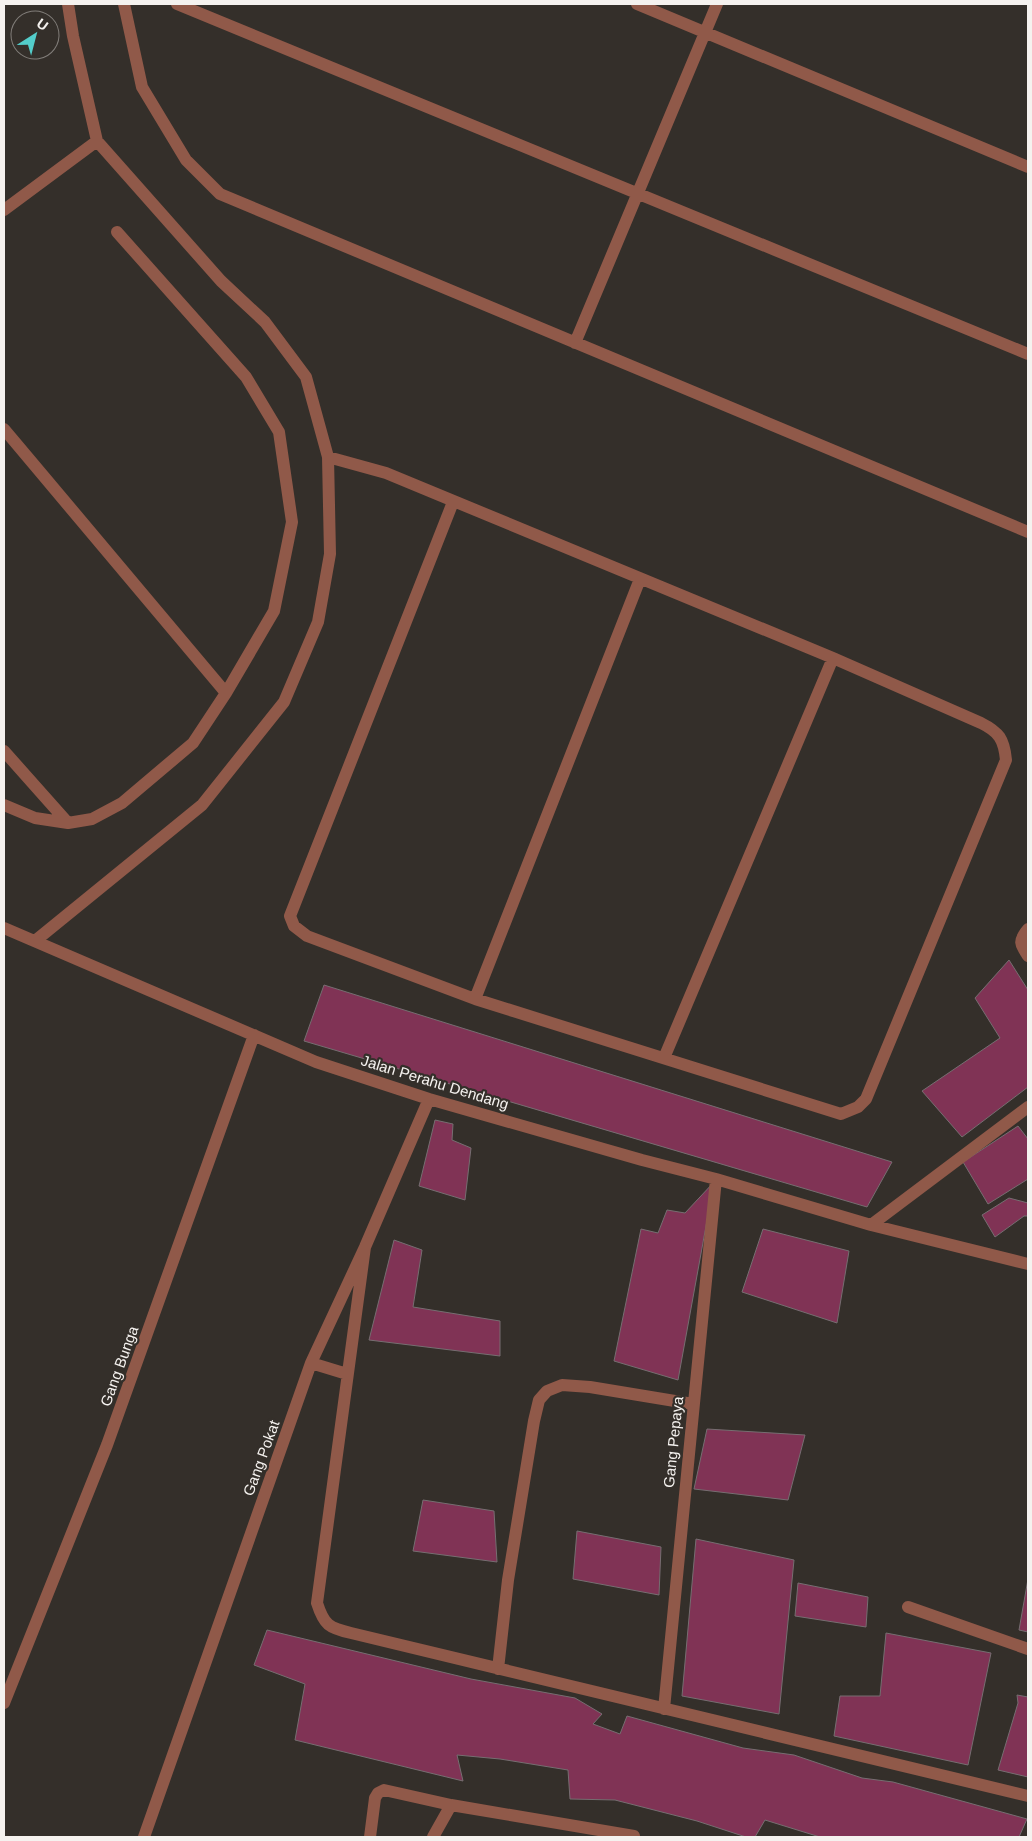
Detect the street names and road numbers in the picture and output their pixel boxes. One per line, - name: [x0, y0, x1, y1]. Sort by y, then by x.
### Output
- street label: Jalan Perahu Dendang: [359, 1051, 511, 1113]
- street label: Gang Bunga: [97, 1323, 142, 1408]
- street label: Gang Pepaya: [660, 1395, 686, 1489]
- street label: Gang Pokat: [239, 1417, 283, 1498]

